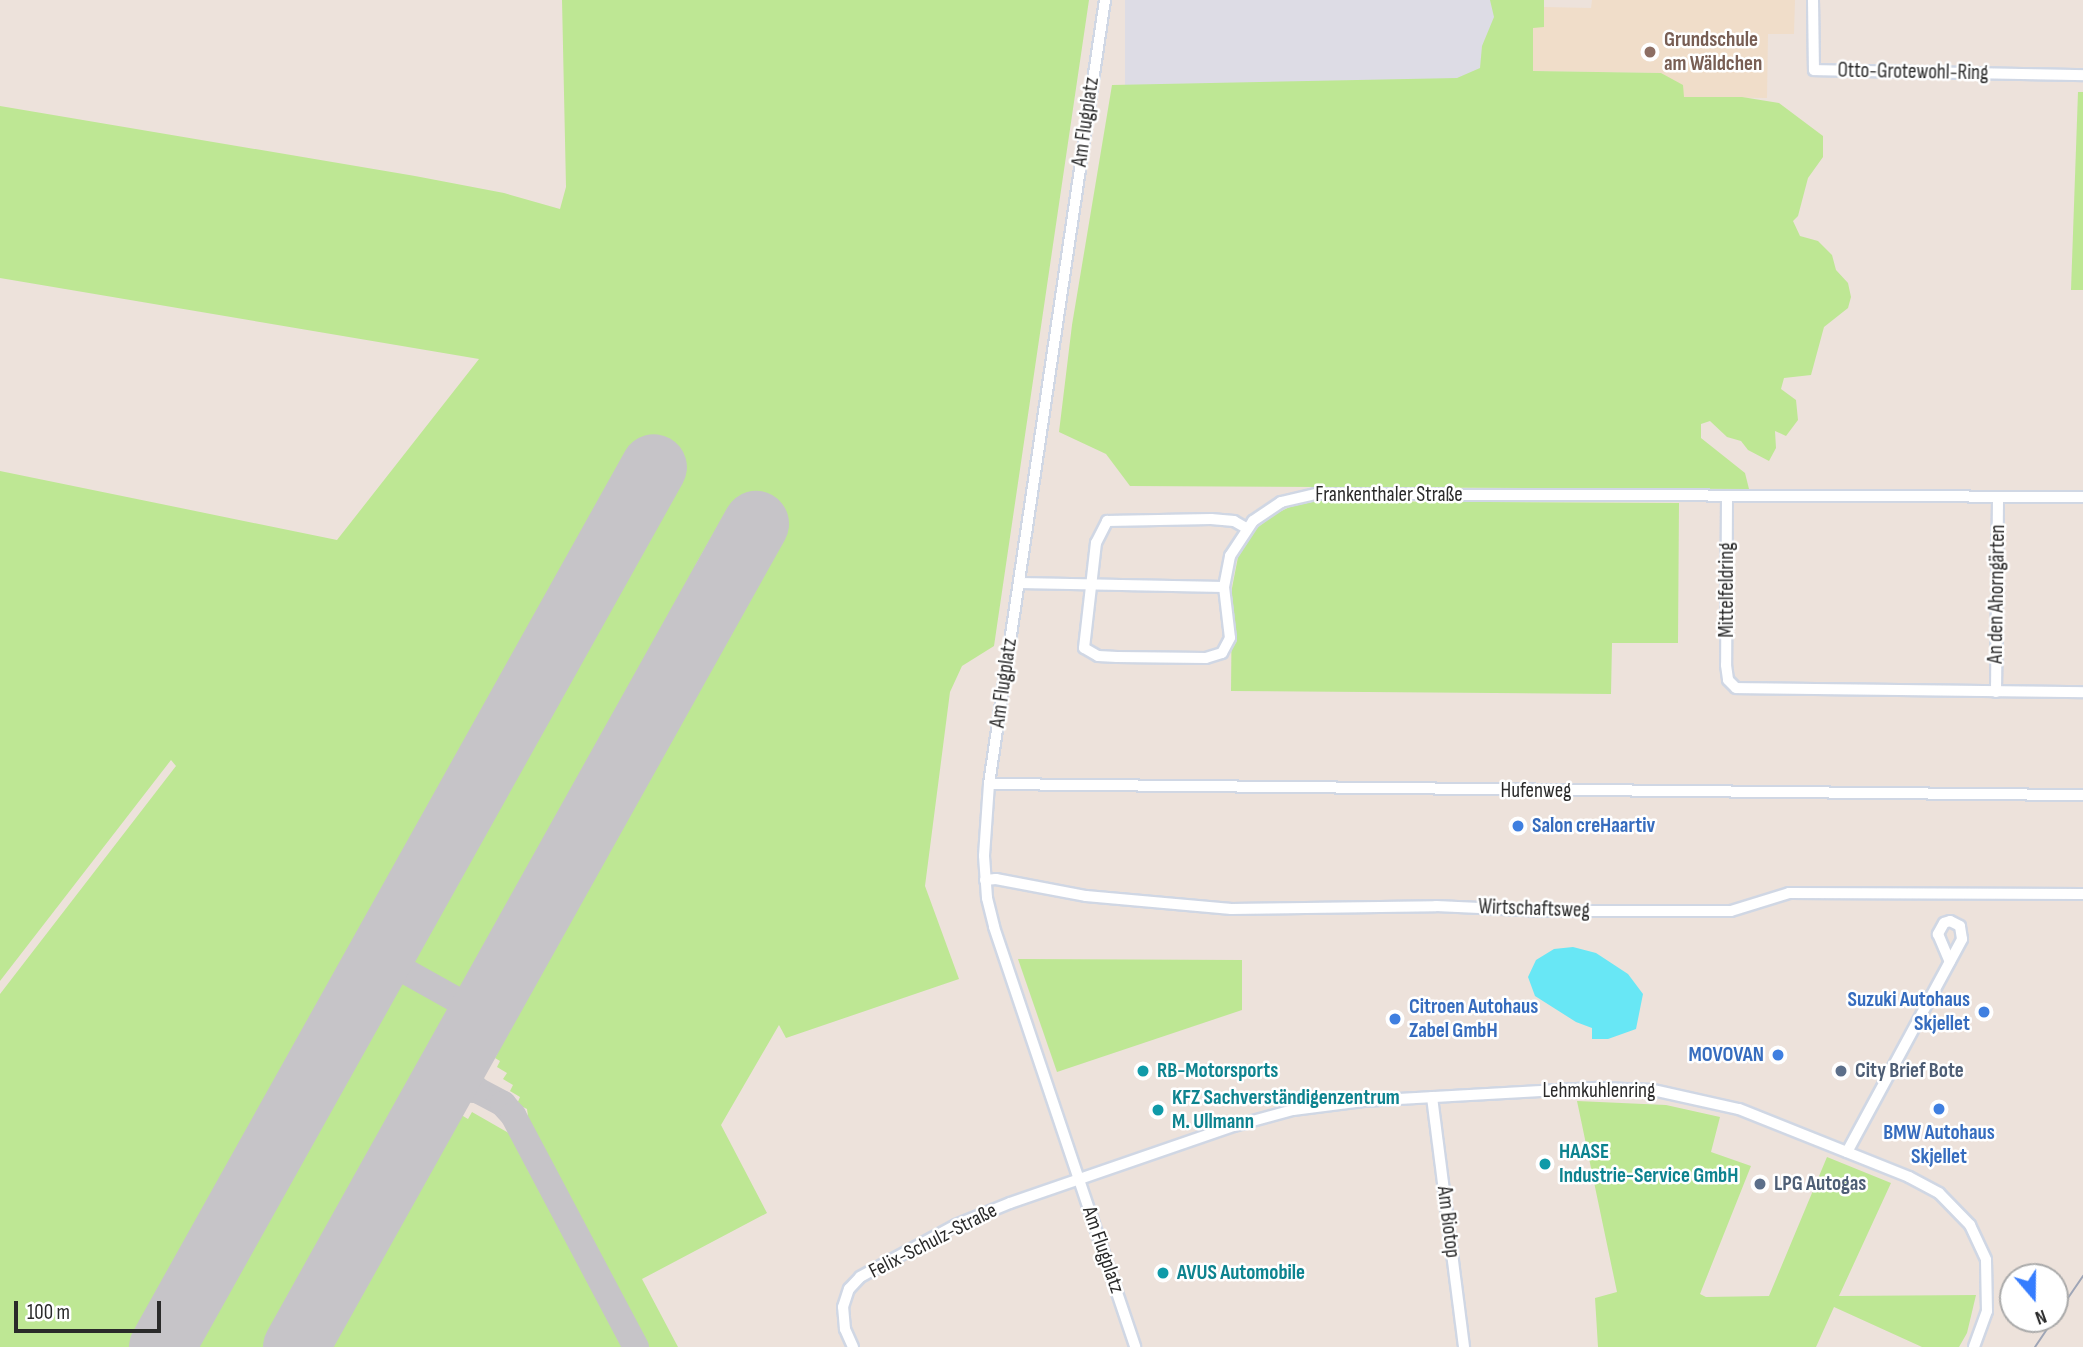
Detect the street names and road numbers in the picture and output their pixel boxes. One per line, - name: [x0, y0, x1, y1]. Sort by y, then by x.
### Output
- street label: Otto-Grotewohl-Ring: [1837, 58, 1989, 86]
- street label: Am Flugplatz: [1067, 76, 1105, 168]
- street label: Frankenthaler Straße: [1315, 482, 1463, 508]
- street label: An den Ahorngärten: [1983, 524, 2011, 664]
- street label: Mittelfeldring: [1714, 542, 1740, 638]
- street label: Am Flugplatz: [985, 637, 1023, 729]
- street label: Hufenweg: [1500, 778, 1572, 804]
- street label: Wirtschaftsweg: [1478, 894, 1590, 924]
- street label: Lehmkuhlenring: [1543, 1078, 1655, 1104]
- street label: Am Biotop: [1431, 1185, 1465, 1259]
- street label: Felix-Schulz-Straße: [865, 1198, 1001, 1284]
- street label: Am Flugplatz: [1076, 1203, 1130, 1297]

